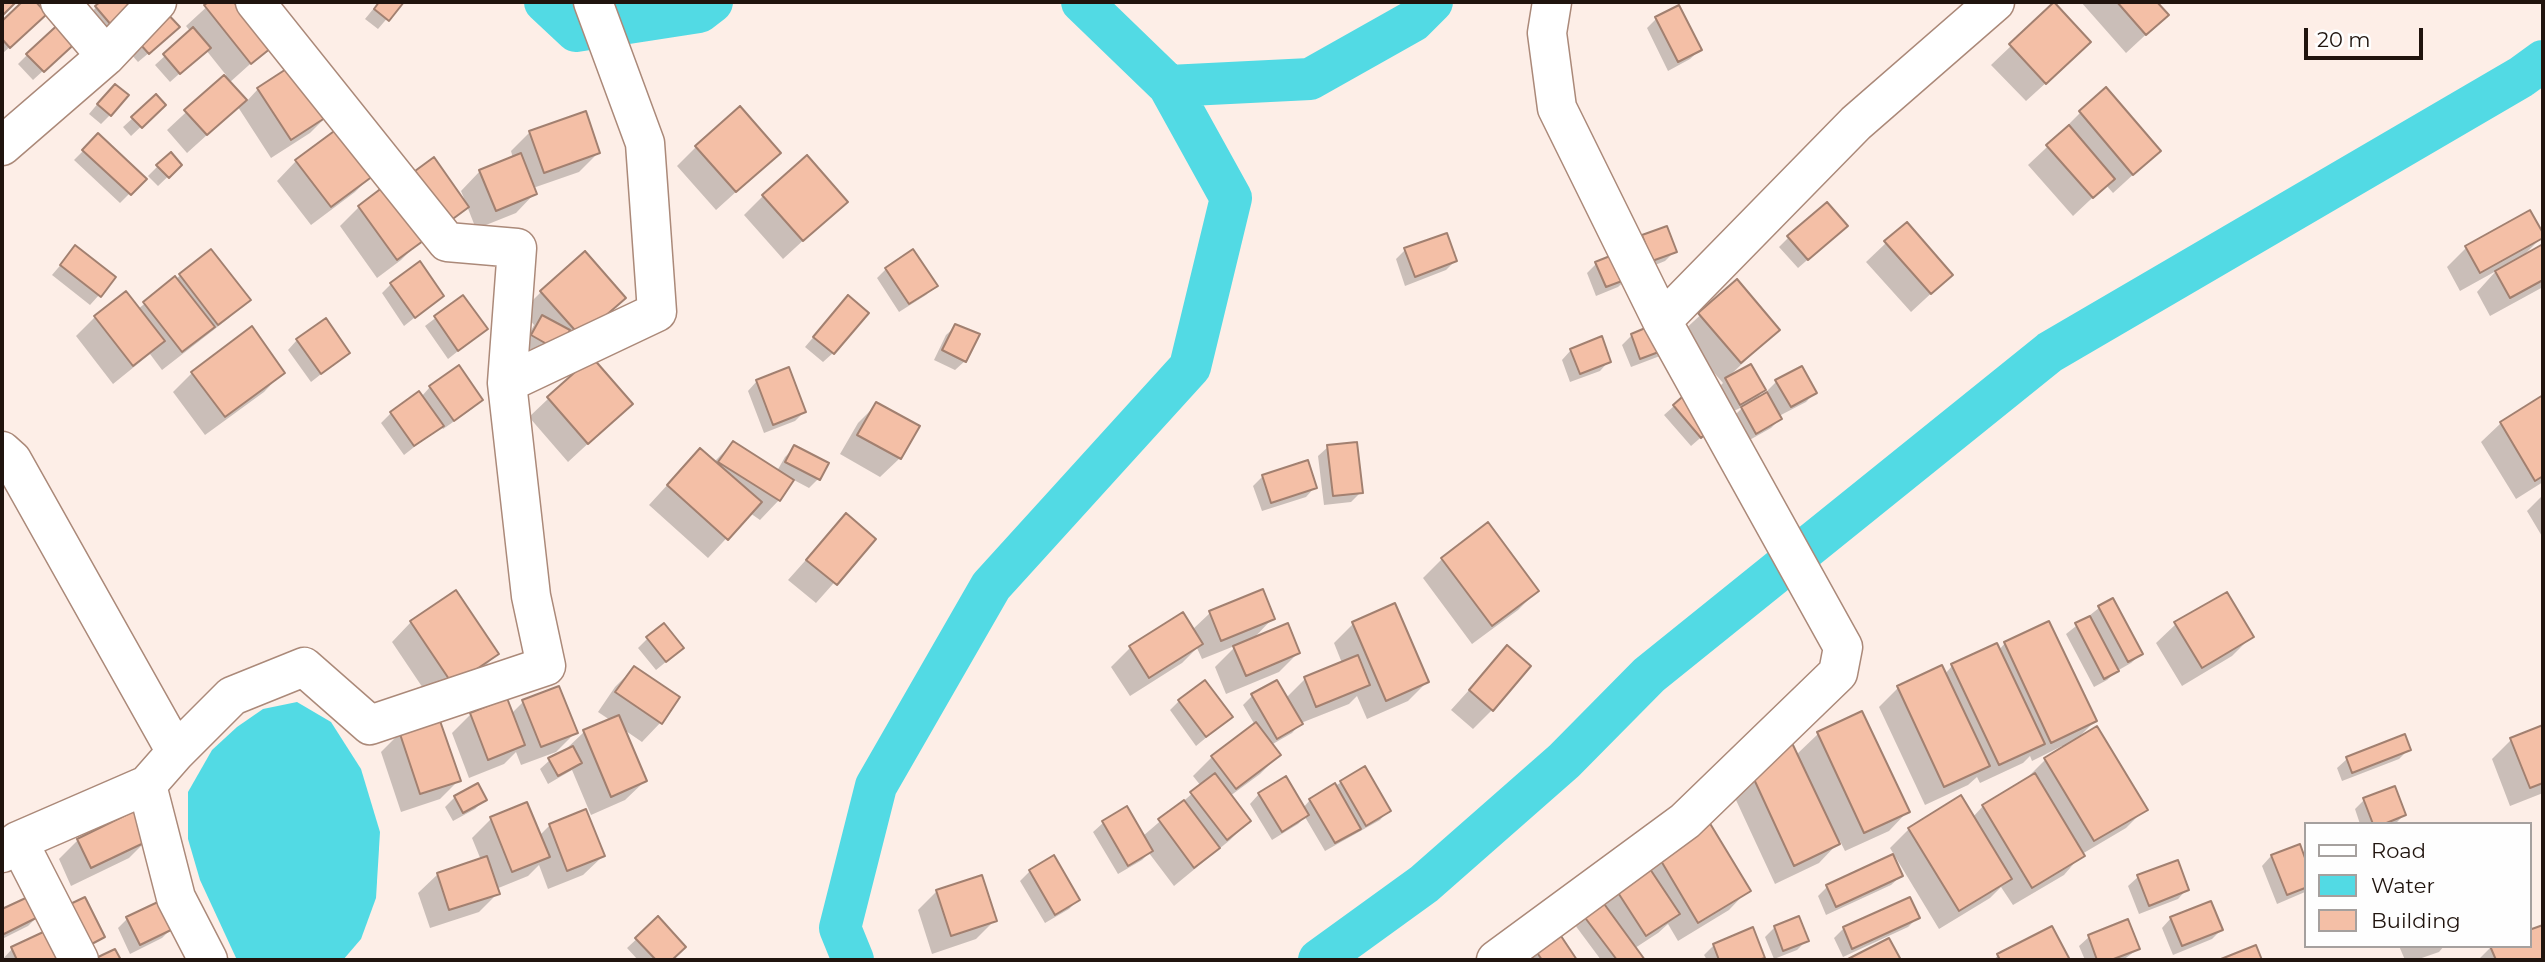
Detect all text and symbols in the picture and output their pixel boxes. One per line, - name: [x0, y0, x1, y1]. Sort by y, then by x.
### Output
- scale bar: [2307, 14, 2426, 58]
- text: 20 m: [2317, 27, 2371, 52]
- legend: [2304, 822, 2531, 948]
- text: Road: [2371, 838, 2426, 863]
- text: Water: [2371, 873, 2435, 898]
- text: Building: [2371, 908, 2461, 933]

